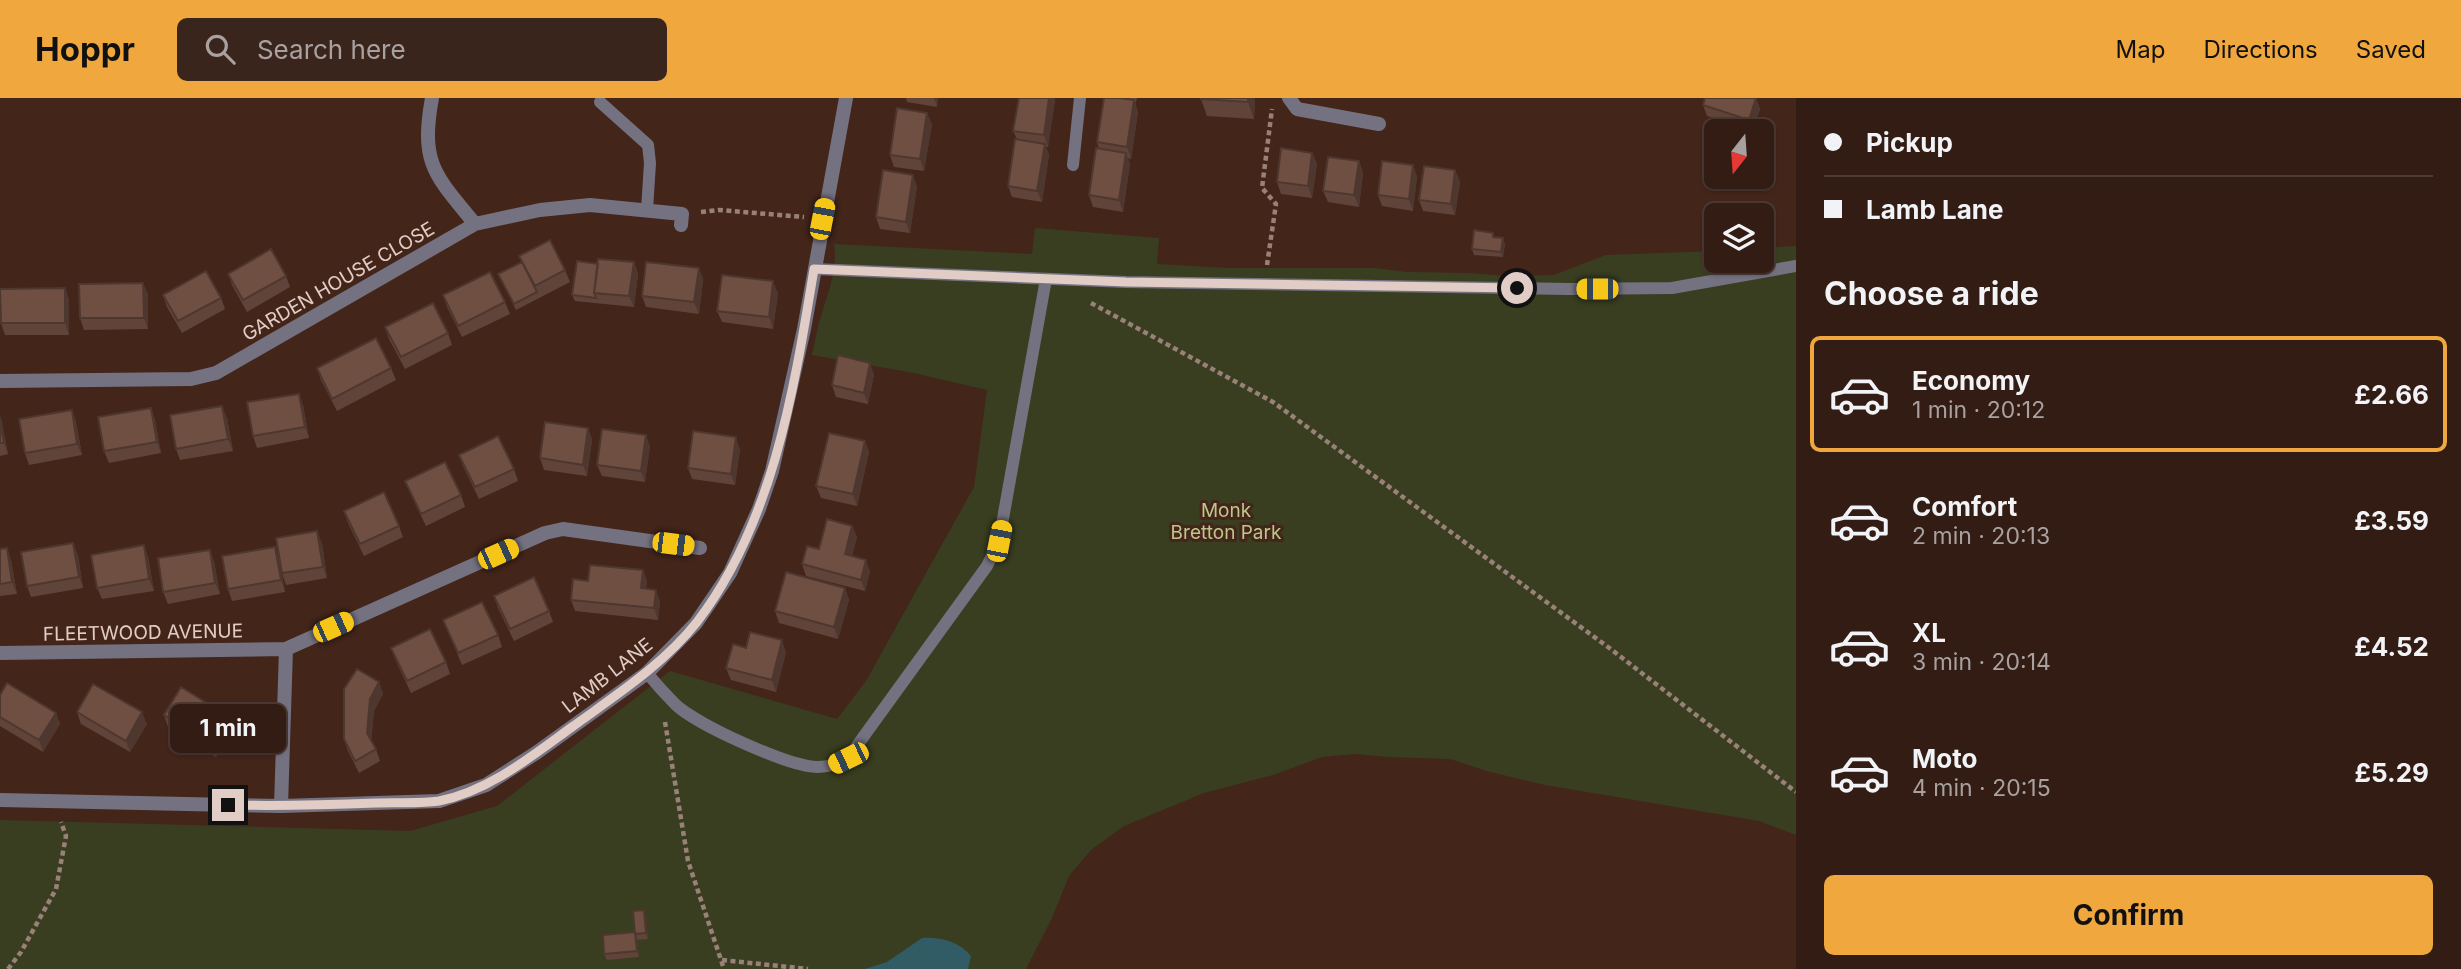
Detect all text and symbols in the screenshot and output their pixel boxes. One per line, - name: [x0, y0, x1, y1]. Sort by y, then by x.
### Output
- search box: [177, 18, 667, 81]
- text: Hoppr: [35, 29, 135, 69]
- icon: search: [201, 30, 239, 68]
- text: Search here: [257, 34, 406, 65]
- text: Map: [2116, 35, 2165, 64]
- text: Directions: [2203, 35, 2318, 64]
- text: Saved: [2356, 35, 2426, 64]
- north arrow: [1704, 119, 1774, 189]
- map controls: [1704, 119, 1774, 273]
- text: Pickup: [1866, 127, 1953, 158]
- text: Lamb Lane: [1866, 194, 2004, 225]
- car: [808, 196, 837, 242]
- button: layers: [1704, 203, 1774, 273]
- street label: GARDEN HOUSE CLOSE: [238, 217, 438, 346]
- route start: [1501, 272, 1533, 304]
- text: Choose a ride: [1824, 274, 2039, 313]
- car: [1577, 279, 1619, 300]
- icon: car: [1828, 363, 1891, 426]
- text: Economy: [1912, 365, 2030, 396]
- text: £2.66: [2354, 379, 2429, 410]
- text: 1 min · 20:12: [1912, 396, 2045, 424]
- icon: car: [1828, 489, 1891, 552]
- text: Comfort: [1912, 491, 2017, 522]
- park label: Monk Bretton Park: [1171, 499, 1282, 544]
- text: £3.59: [2354, 505, 2429, 536]
- car: [985, 518, 1014, 564]
- text: 2 min · 20:13: [1912, 522, 2050, 550]
- car: [651, 531, 696, 557]
- car: [475, 536, 522, 572]
- car: [310, 609, 357, 645]
- icon: car: [1828, 615, 1891, 678]
- text: XL: [1912, 617, 1946, 648]
- street label: FLEETWOOD AVENUE: [43, 619, 243, 646]
- text: £4.52: [2354, 631, 2429, 662]
- street label: LAMB LANE: [558, 633, 657, 718]
- text: 3 min · 20:14: [1912, 648, 2051, 676]
- callout: 1 min: [170, 704, 286, 752]
- text: 1 min: [200, 714, 256, 742]
- car: [825, 739, 872, 777]
- icon: car: [1828, 741, 1891, 804]
- text: Moto: [1912, 743, 1977, 774]
- text: £5.29: [2354, 757, 2429, 788]
- text: 4 min · 20:15: [1912, 774, 2051, 802]
- route end: [212, 789, 244, 821]
- button: Confirm: [1824, 875, 2433, 955]

